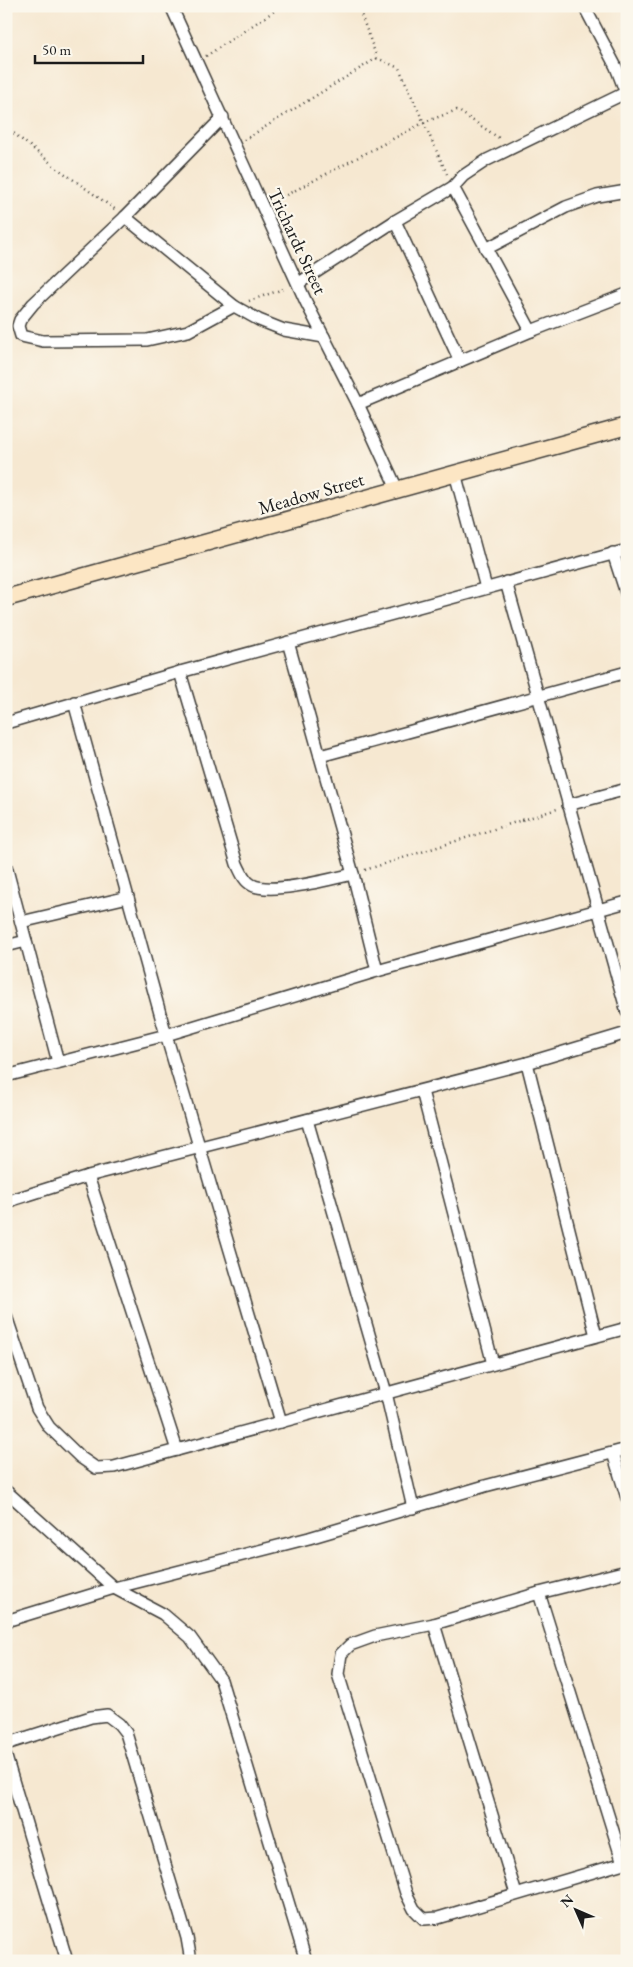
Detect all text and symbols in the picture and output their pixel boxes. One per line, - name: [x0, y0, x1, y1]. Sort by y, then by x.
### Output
- scale bar: [35, 32, 142, 64]
- text: 50 m: [42, 40, 71, 59]
- street label: Trichardt Street: [262, 184, 333, 298]
- street label: Meadow Street: [255, 466, 367, 521]
- north arrow: [550, 1884, 600, 1934]
- text: N: [556, 1890, 578, 1911]

